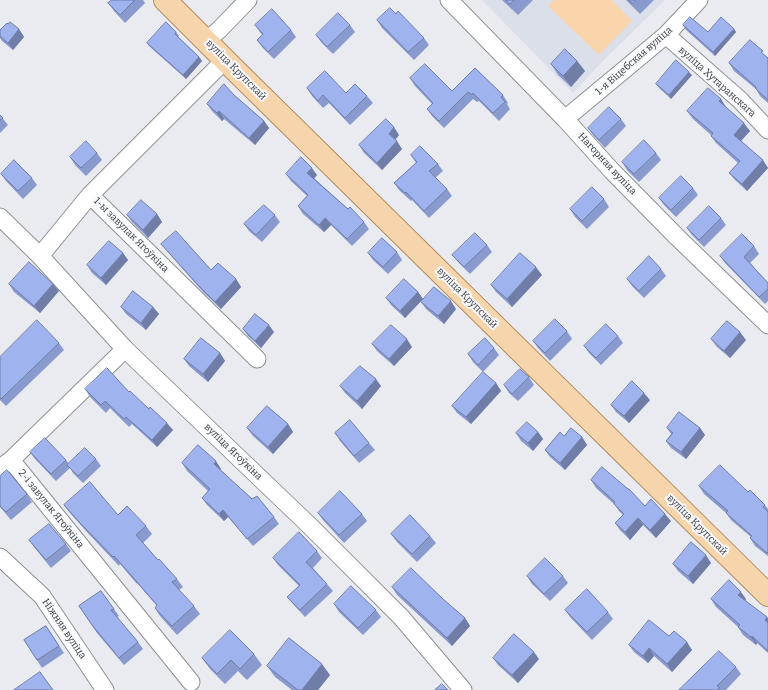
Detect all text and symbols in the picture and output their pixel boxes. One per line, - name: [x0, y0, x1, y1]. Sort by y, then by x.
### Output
- street label: 1-я Віцебская вуліца: [593, 24, 675, 98]
- street label: вуліца Крупскай: [203, 37, 269, 103]
- street label: вуліца Хутаранскага: [676, 44, 758, 120]
- street label: Нагорная вуліца: [575, 130, 639, 198]
- street label: 1-ы завулак Ягоўкіна: [91, 195, 171, 275]
- street label: вуліца Крупскай: [434, 265, 500, 331]
- street label: вуліца Ягоўкіна: [202, 421, 264, 483]
- street label: 2-і завулак Ягоўкіна: [16, 467, 86, 551]
- street label: вуліца Крупскай: [664, 492, 730, 558]
- street label: Ніжняя вуліца: [39, 597, 89, 661]

